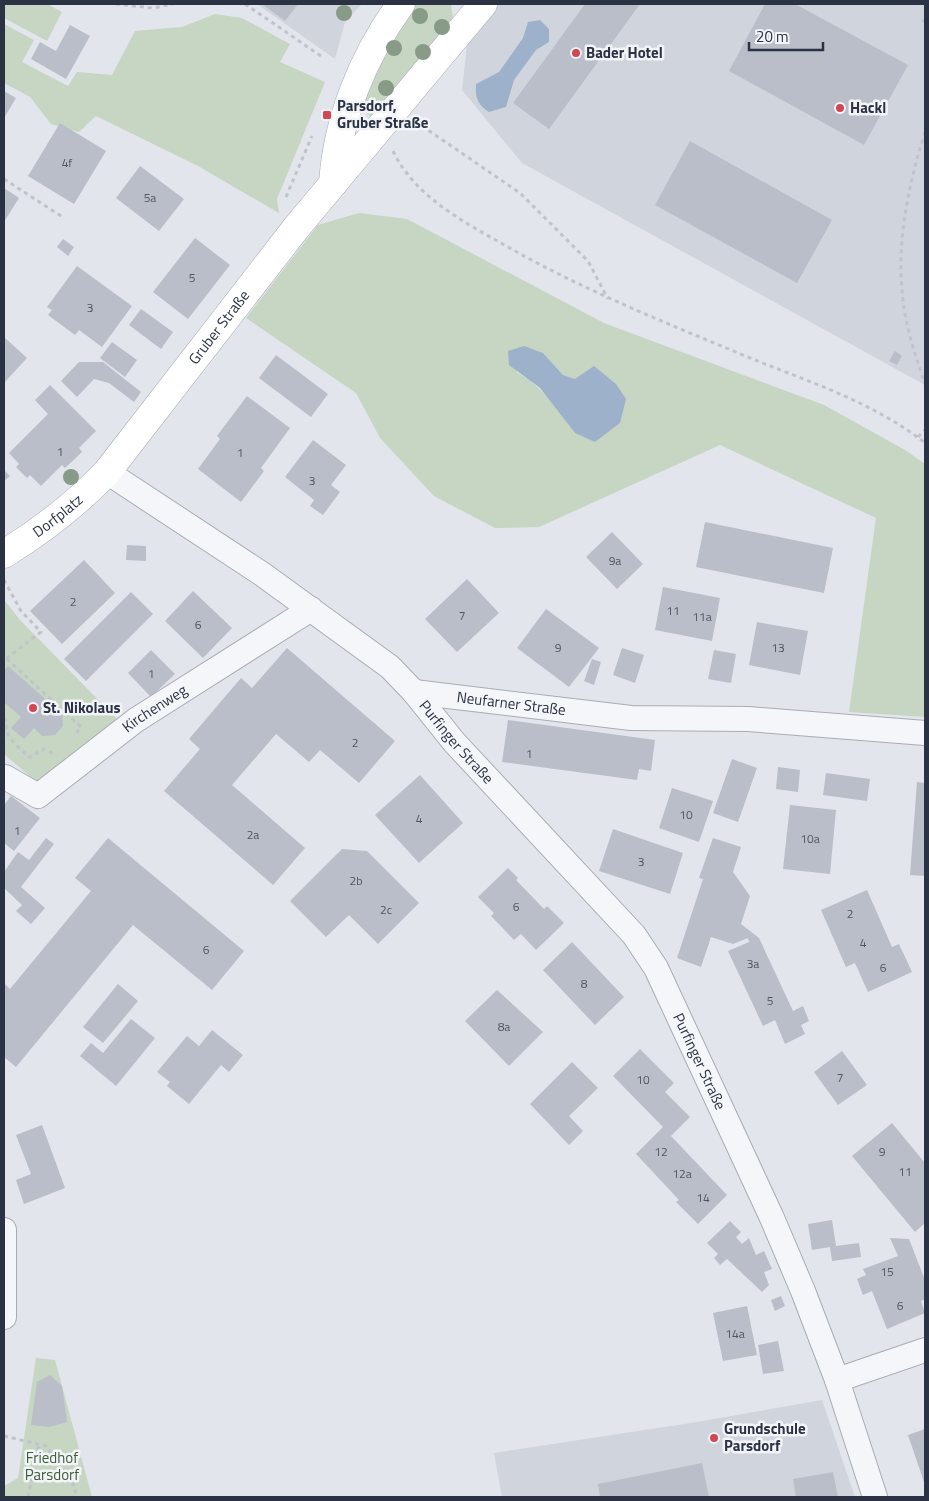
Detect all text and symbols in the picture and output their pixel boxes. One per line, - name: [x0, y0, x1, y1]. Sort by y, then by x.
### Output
- scale bar: [749, 20, 823, 52]
- text: 20 m: [756, 25, 789, 48]
- place label: Bader Hotel: [586, 41, 663, 64]
- marker: Bader Hotel: [570, 47, 582, 59]
- place label: Parsdorf, Gruber Straße: [337, 94, 429, 134]
- place label: Hackl: [850, 96, 886, 119]
- marker: Hackl: [834, 102, 846, 114]
- marker: Parsdorf, Gruber Straße: [321, 109, 333, 121]
- house number: 4f: [62, 153, 72, 172]
- house number: 5a: [144, 188, 156, 207]
- house number: 5: [189, 268, 196, 287]
- street label: Gruber Straße: [182, 285, 255, 369]
- house number: 3: [87, 298, 93, 317]
- house number: 1: [57, 442, 63, 461]
- house number: 1: [237, 443, 243, 462]
- house number: 3: [309, 471, 315, 490]
- street label: Dorfplatz: [28, 488, 88, 543]
- house number: 9a: [609, 551, 621, 570]
- house number: 2: [70, 592, 76, 611]
- house number: 11: [666, 601, 680, 620]
- house number: 7: [459, 606, 465, 625]
- house number: 11a: [692, 607, 712, 626]
- house number: 6: [195, 615, 202, 634]
- house number: 9: [555, 638, 562, 657]
- house number: 13: [771, 638, 785, 657]
- house number: 1: [148, 664, 154, 683]
- street label: Kirchenweg: [117, 678, 192, 738]
- street label: Neufarner Straße: [456, 685, 567, 721]
- street label: Purfinger Straße: [414, 695, 499, 789]
- place label: St. Nikolaus: [43, 696, 121, 719]
- marker: St. Nikolaus: [27, 702, 39, 714]
- house number: 2: [352, 733, 358, 752]
- house number: 1: [526, 744, 532, 763]
- house number: 10: [679, 805, 693, 824]
- house number: 4: [416, 809, 423, 828]
- house number: 1: [14, 821, 20, 840]
- house number: 2a: [247, 825, 259, 844]
- house number: 10a: [800, 829, 820, 848]
- house number: 3: [638, 852, 644, 871]
- house number: 2b: [349, 871, 363, 890]
- house number: 6: [513, 897, 520, 916]
- house number: 2c: [380, 900, 392, 919]
- house number: 2: [847, 904, 853, 923]
- house number: 4: [860, 933, 867, 952]
- house number: 6: [203, 940, 210, 959]
- house number: 3a: [747, 954, 759, 973]
- house number: 6: [880, 958, 887, 977]
- house number: 8: [581, 974, 588, 993]
- house number: 5: [767, 991, 774, 1010]
- street label: Purfinger Straße: [667, 1009, 732, 1113]
- house number: 8a: [498, 1017, 510, 1036]
- house number: 7: [837, 1068, 843, 1087]
- house number: 10: [636, 1070, 650, 1089]
- house number: 12: [654, 1142, 668, 1161]
- house number: 9: [879, 1142, 886, 1161]
- house number: 11: [898, 1162, 912, 1181]
- house number: 12a: [672, 1164, 692, 1183]
- house number: 14: [696, 1188, 710, 1207]
- house number: 15: [880, 1262, 894, 1281]
- house number: 6: [897, 1296, 904, 1315]
- house number: 14a: [725, 1324, 745, 1343]
- place label: Grundschule Parsdorf: [724, 1417, 806, 1457]
- marker: Grundschule Parsdorf: [708, 1432, 720, 1444]
- park label: Friedhof Parsdorf: [25, 1446, 79, 1486]

